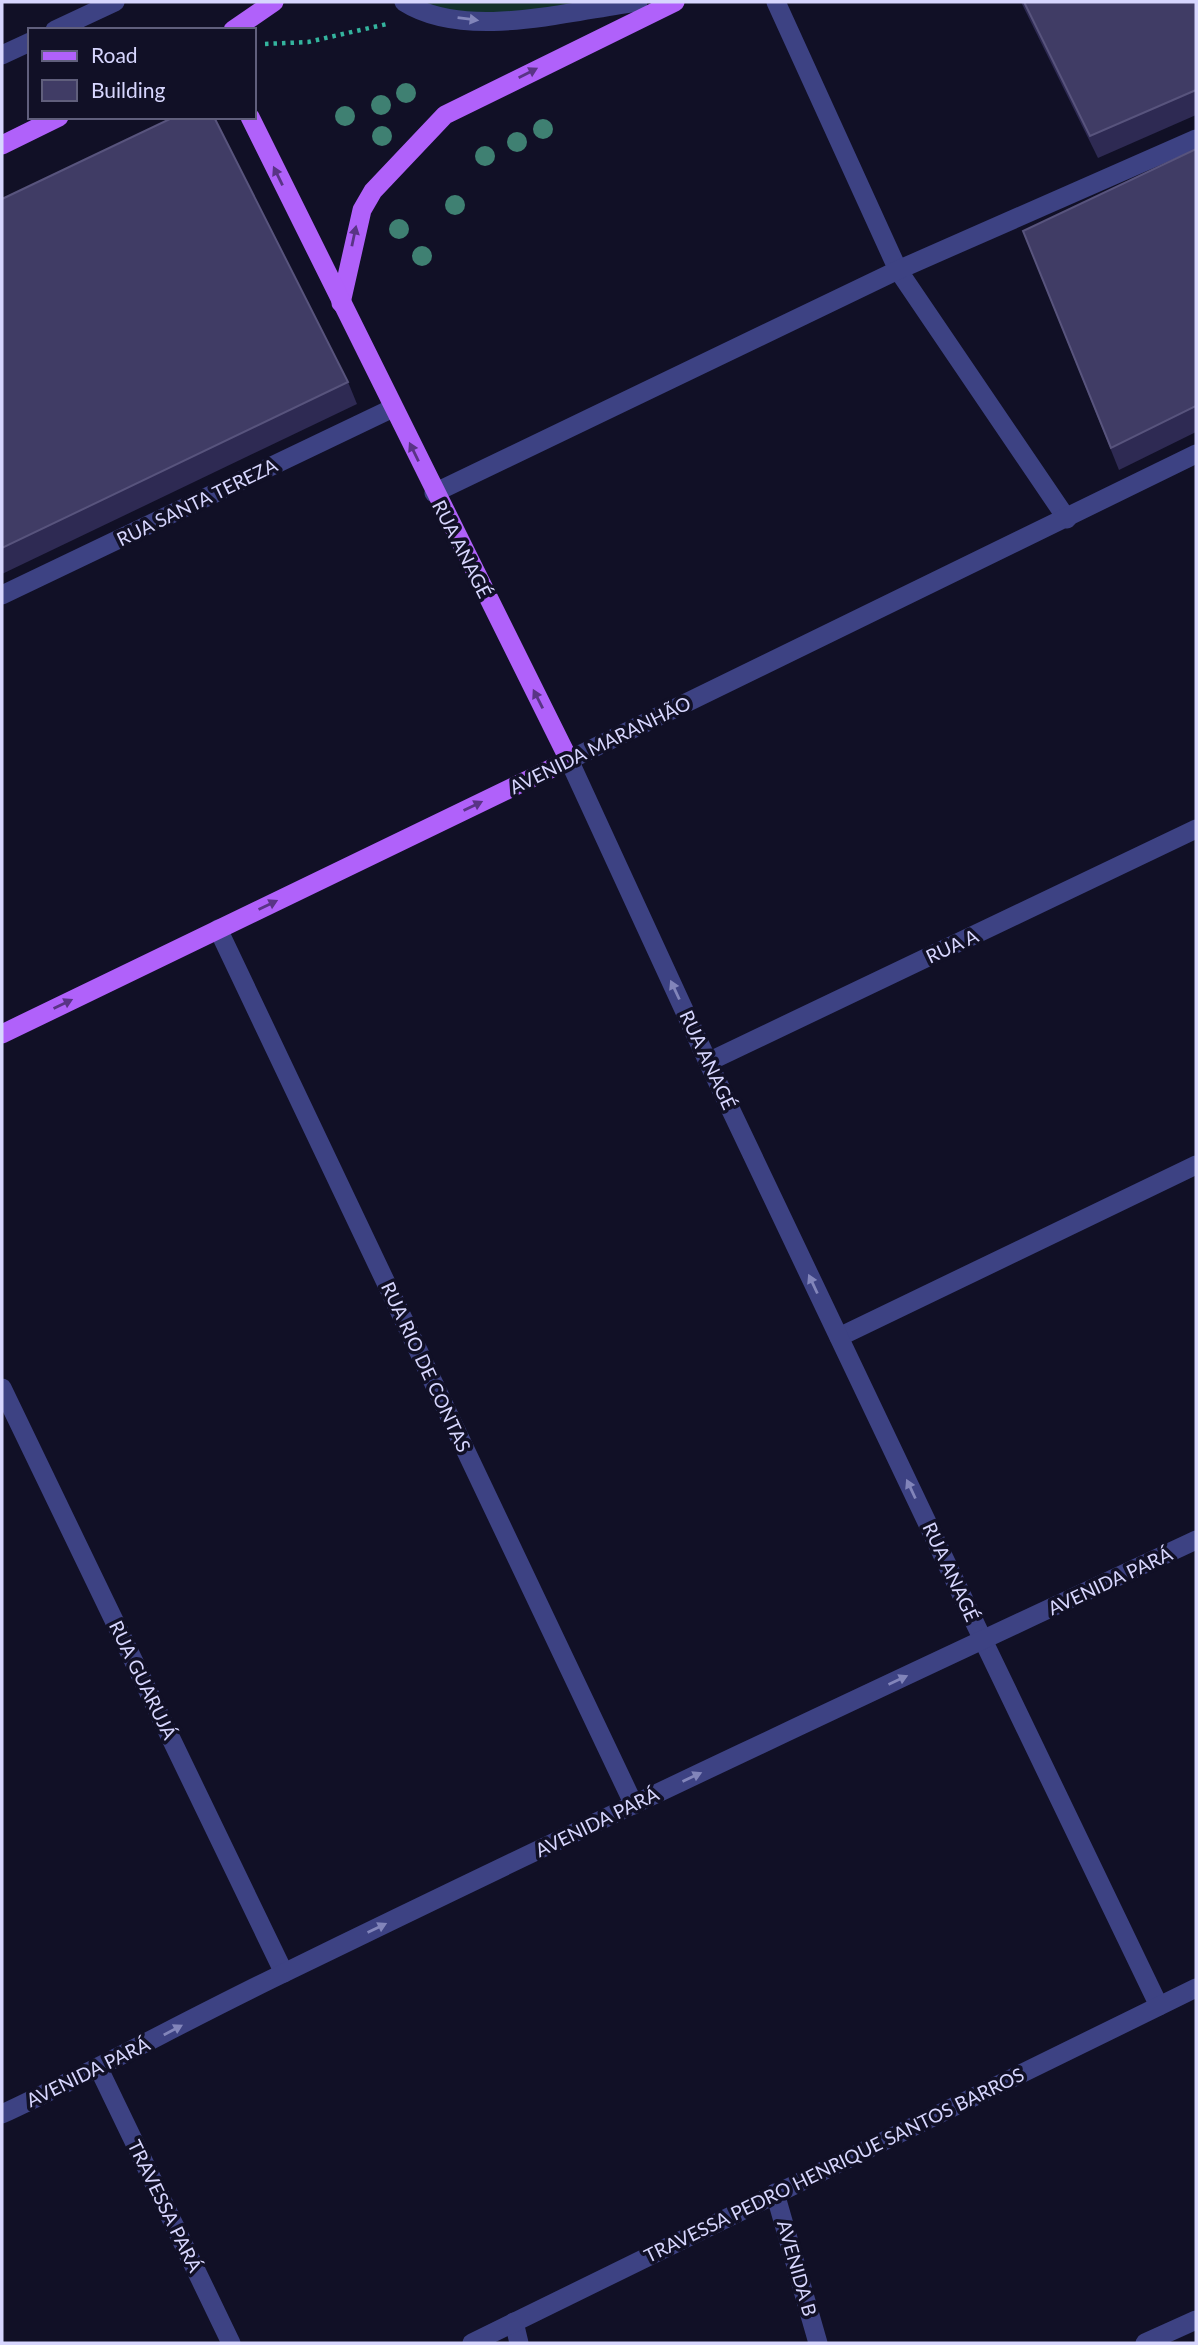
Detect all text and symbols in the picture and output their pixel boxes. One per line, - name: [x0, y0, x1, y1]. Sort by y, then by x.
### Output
- one-way arrow: [458, 14, 480, 25]
- legend: [28, 28, 256, 119]
- text: Road: [91, 42, 138, 67]
- one-way arrow: [518, 68, 538, 79]
- text: Building: [91, 77, 166, 102]
- one-way arrow: [273, 166, 284, 186]
- one-way arrow: [349, 225, 360, 247]
- one-way arrow: [408, 442, 420, 462]
- street label: RUA SANTA TEREZA: [113, 453, 281, 550]
- street label: RUA ANAGÉ: [428, 496, 497, 602]
- one-way arrow: [533, 689, 544, 709]
- street label: AVENIDA MARANHÃO: [505, 691, 694, 798]
- one-way arrow: [463, 801, 483, 812]
- one-way arrow: [258, 899, 278, 911]
- street label: RUA A: [922, 923, 982, 968]
- one-way arrow: [669, 979, 680, 1000]
- one-way arrow: [53, 998, 73, 1010]
- street label: RUA ANAGÉ: [675, 1007, 741, 1113]
- one-way arrow: [808, 1274, 819, 1294]
- street label: RUA RIO DE CONTAS: [377, 1278, 476, 1456]
- one-way arrow: [906, 1479, 917, 1499]
- street label: RUA ANAGÉ: [918, 1519, 984, 1625]
- street label: AVENIDA PARÁ: [1044, 1542, 1176, 1619]
- street label: RUA GUARUJÁ: [105, 1617, 182, 1743]
- one-way arrow: [888, 1674, 908, 1685]
- one-way arrow: [682, 1771, 702, 1783]
- street label: AVENIDA PARÁ: [531, 1782, 663, 1861]
- one-way arrow: [366, 1922, 387, 1933]
- one-way arrow: [163, 2025, 183, 2036]
- street label: AVENIDA PARÁ: [22, 2032, 154, 2111]
- street label: TRAVESSA PEDRO HENRIQUE SANTOS BARROS: [640, 2062, 1027, 2267]
- street label: TRAVESSA PARÁ: [123, 2136, 207, 2276]
- street label: AVENIDA B: [773, 2217, 822, 2319]

